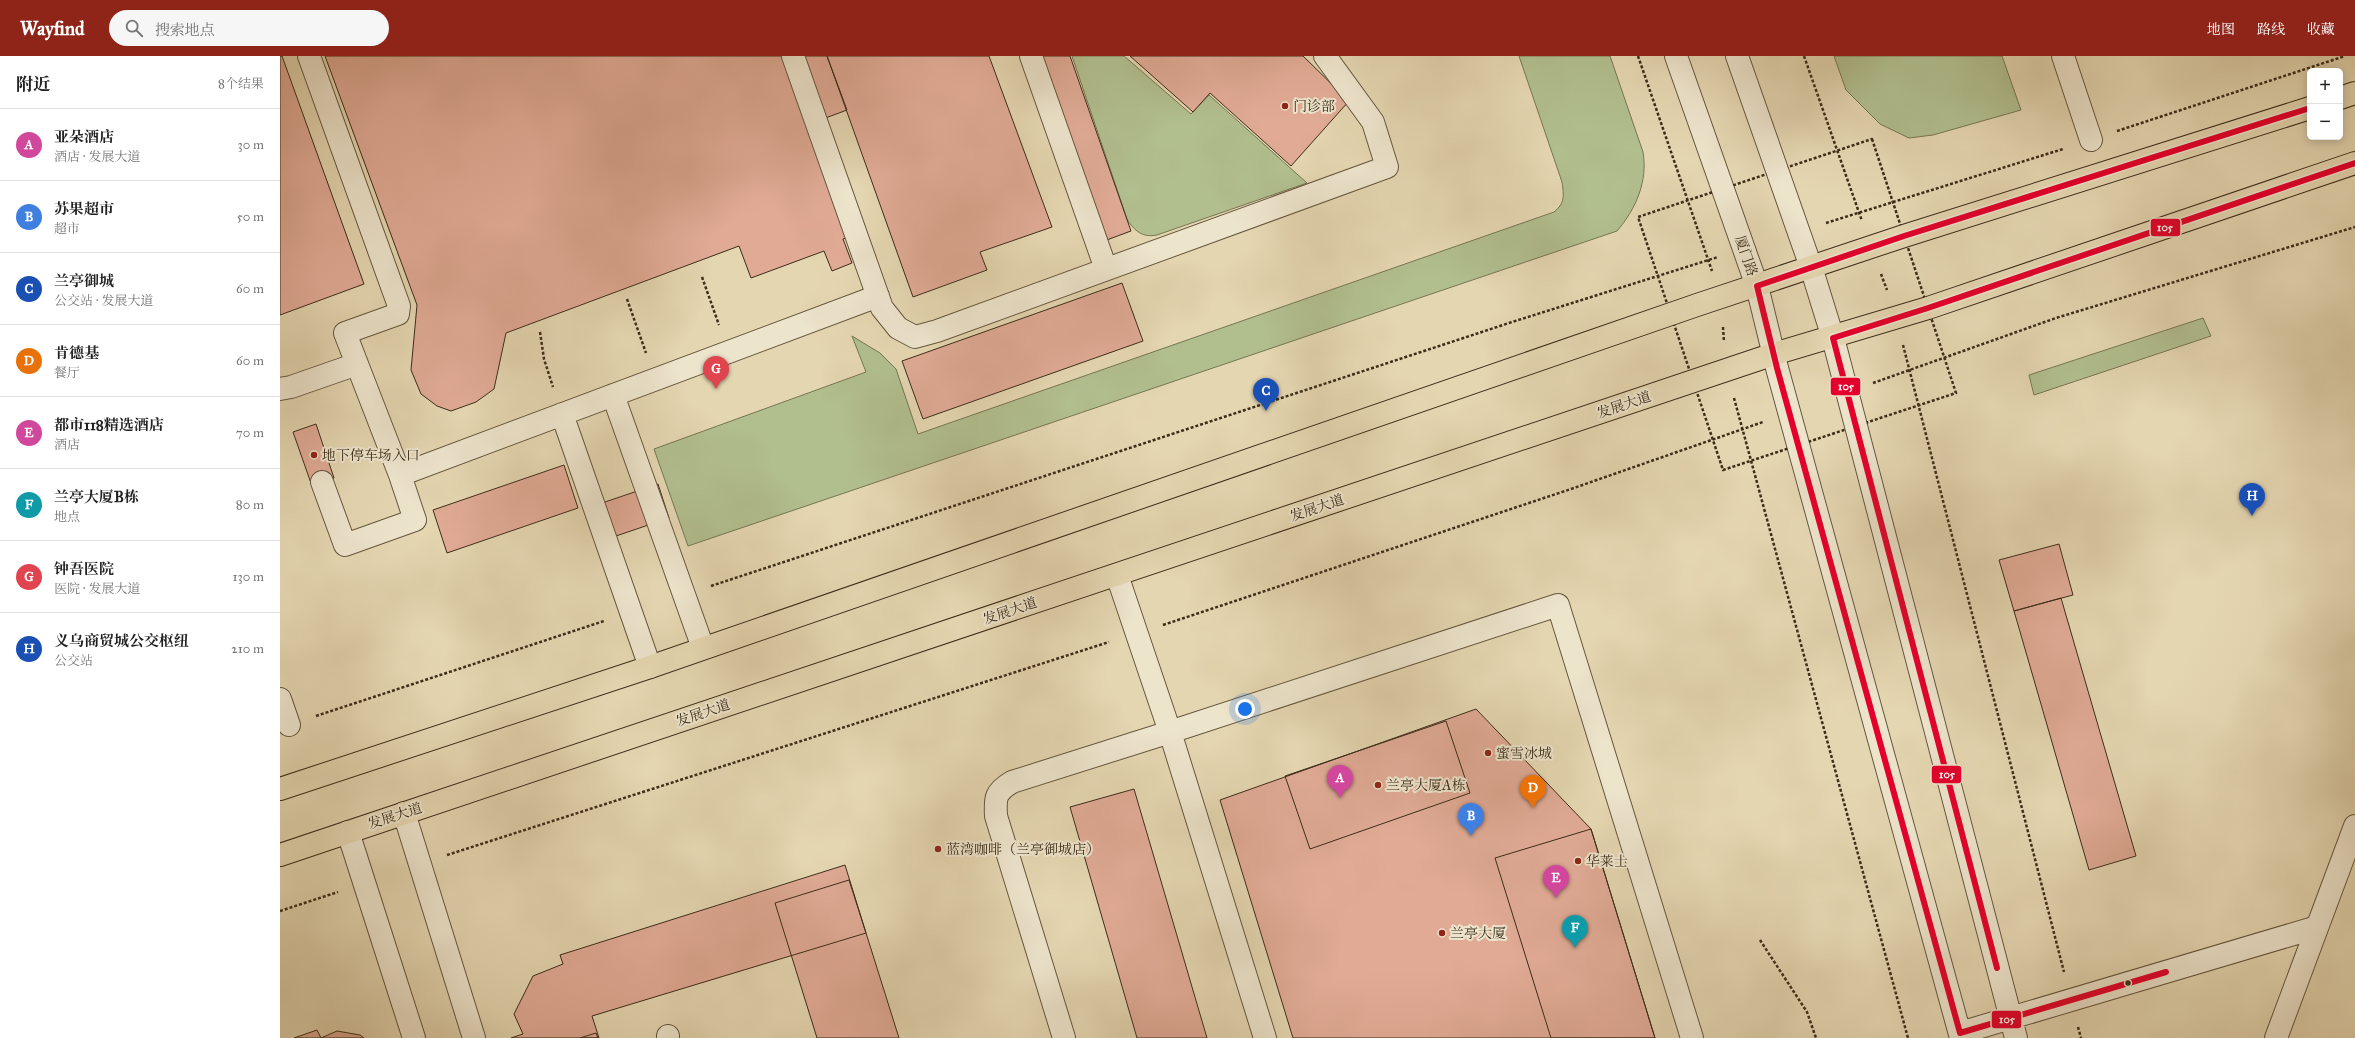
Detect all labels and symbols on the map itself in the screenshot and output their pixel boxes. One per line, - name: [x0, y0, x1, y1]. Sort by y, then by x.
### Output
- place label: 门诊部: [1293, 98, 1335, 115]
- marker: 门诊部: [1280, 101, 1290, 111]
- line badge: 105: [2150, 218, 2181, 237]
- text: 105: [2157, 221, 2174, 234]
- street label: 厦门路: [1731, 233, 1761, 279]
- pin: G: [703, 356, 729, 389]
- line badge: 105: [1830, 377, 1861, 396]
- pin: C: [1253, 378, 1279, 411]
- text: 105: [1838, 380, 1855, 393]
- street label: 发展大道: [1595, 388, 1653, 422]
- place label: 地下停车场入口: [322, 447, 420, 464]
- marker: 地下停车场入口: [309, 450, 319, 460]
- pin: H: [2239, 483, 2265, 516]
- street label: 发展大道: [1288, 491, 1346, 525]
- street label: 发展大道: [981, 594, 1039, 628]
- street label: 发展大道: [674, 696, 732, 730]
- your location: [1235, 699, 1255, 719]
- place label: 蜜雪冰城: [1496, 745, 1552, 762]
- marker: 蜜雪冰城: [1483, 748, 1493, 758]
- pin: A: [1327, 765, 1353, 798]
- line badge: 105: [1931, 765, 1962, 784]
- text: 105: [1939, 768, 1956, 781]
- pin: D: [1520, 775, 1546, 808]
- place label: 兰亭大厦A栋: [1386, 777, 1465, 794]
- marker: 兰亭大厦A栋: [1373, 780, 1383, 790]
- street label: 发展大道: [366, 799, 424, 833]
- pin: B: [1458, 803, 1484, 836]
- place label: 蓝湾咖啡（兰亭御城店）: [946, 841, 1100, 858]
- marker: 蓝湾咖啡（兰亭御城店）: [933, 844, 943, 854]
- place label: 华莱士: [1586, 853, 1628, 870]
- marker: 华莱士: [1573, 856, 1583, 866]
- pin: E: [1543, 865, 1569, 898]
- pin: F: [1562, 915, 1588, 948]
- place label: 兰亭大厦: [1450, 925, 1506, 942]
- marker: 兰亭大厦: [1437, 928, 1447, 938]
- unlabelled marker: [2123, 978, 2133, 988]
- line badge: 105: [1991, 1010, 2022, 1029]
- text: 105: [1999, 1013, 2016, 1026]

